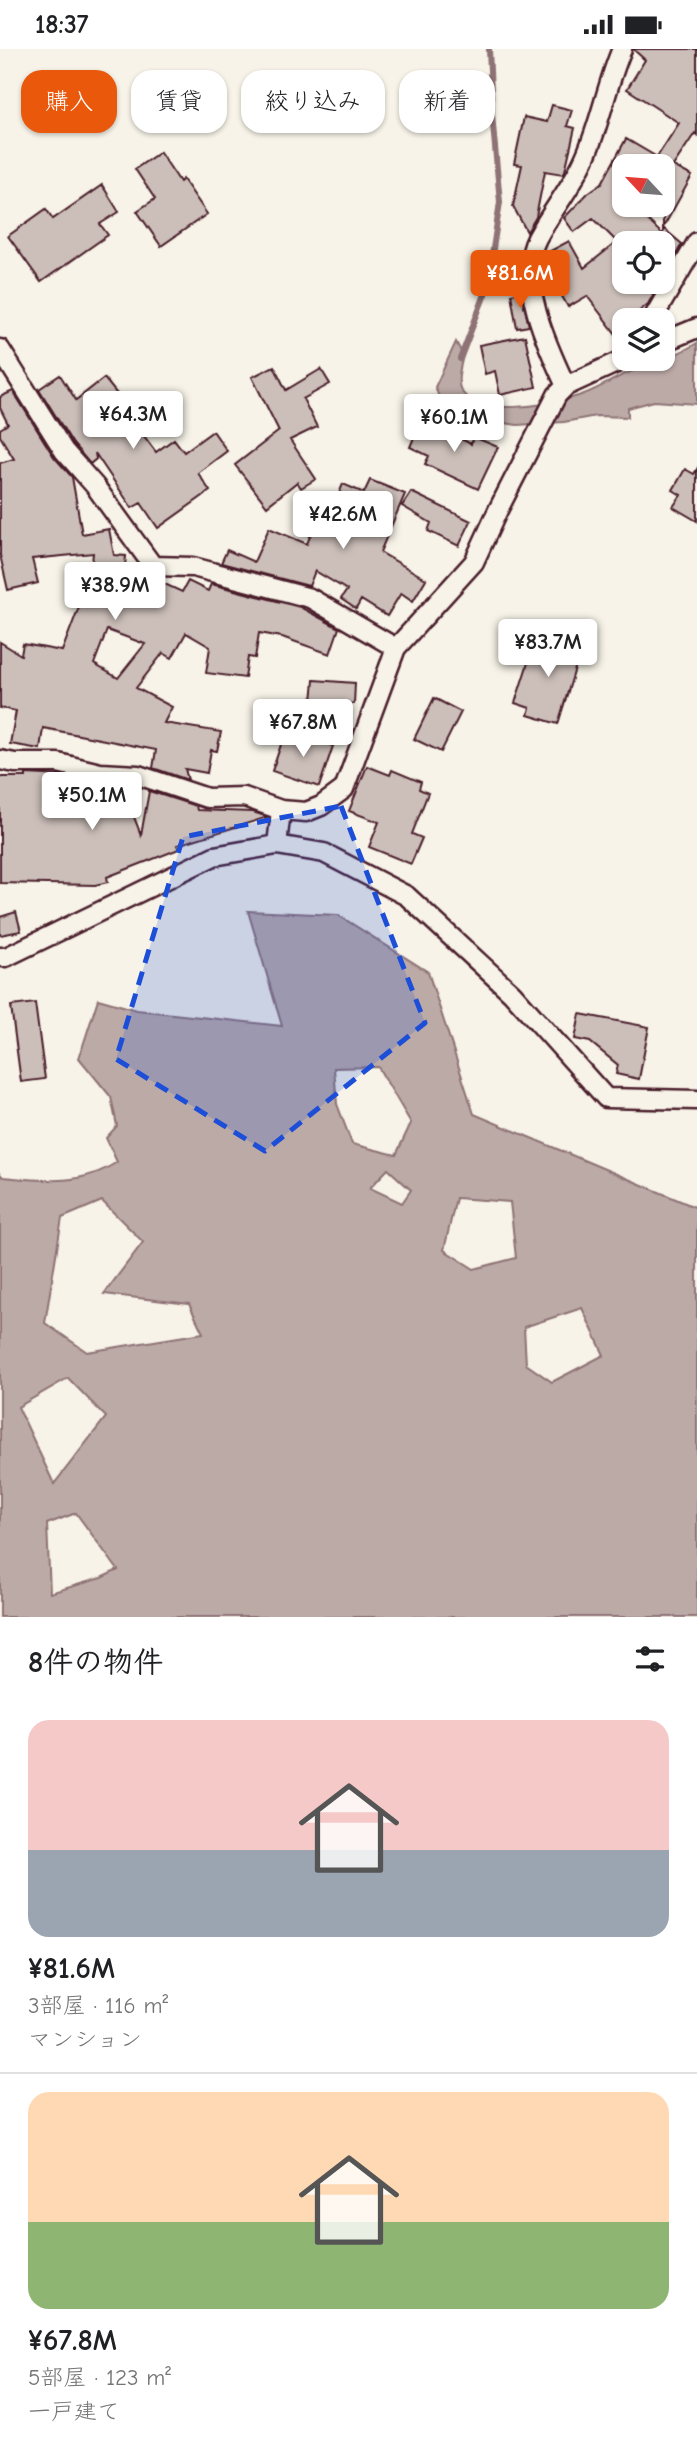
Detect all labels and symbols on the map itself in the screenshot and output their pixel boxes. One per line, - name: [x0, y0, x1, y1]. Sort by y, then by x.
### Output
- north arrow: [612, 154, 676, 217]
- pin: ¥81.6M: [463, 251, 577, 310]
- pin: ¥64.3M: [76, 391, 190, 451]
- pin: ¥60.1M: [397, 395, 511, 454]
- pin: ¥42.6M: [286, 491, 400, 551]
- pin: ¥38.9M: [58, 563, 172, 622]
- pin: ¥83.7M: [491, 619, 605, 679]
- pin: ¥67.8M: [246, 699, 360, 759]
- pin: ¥50.1M: [35, 773, 149, 832]

